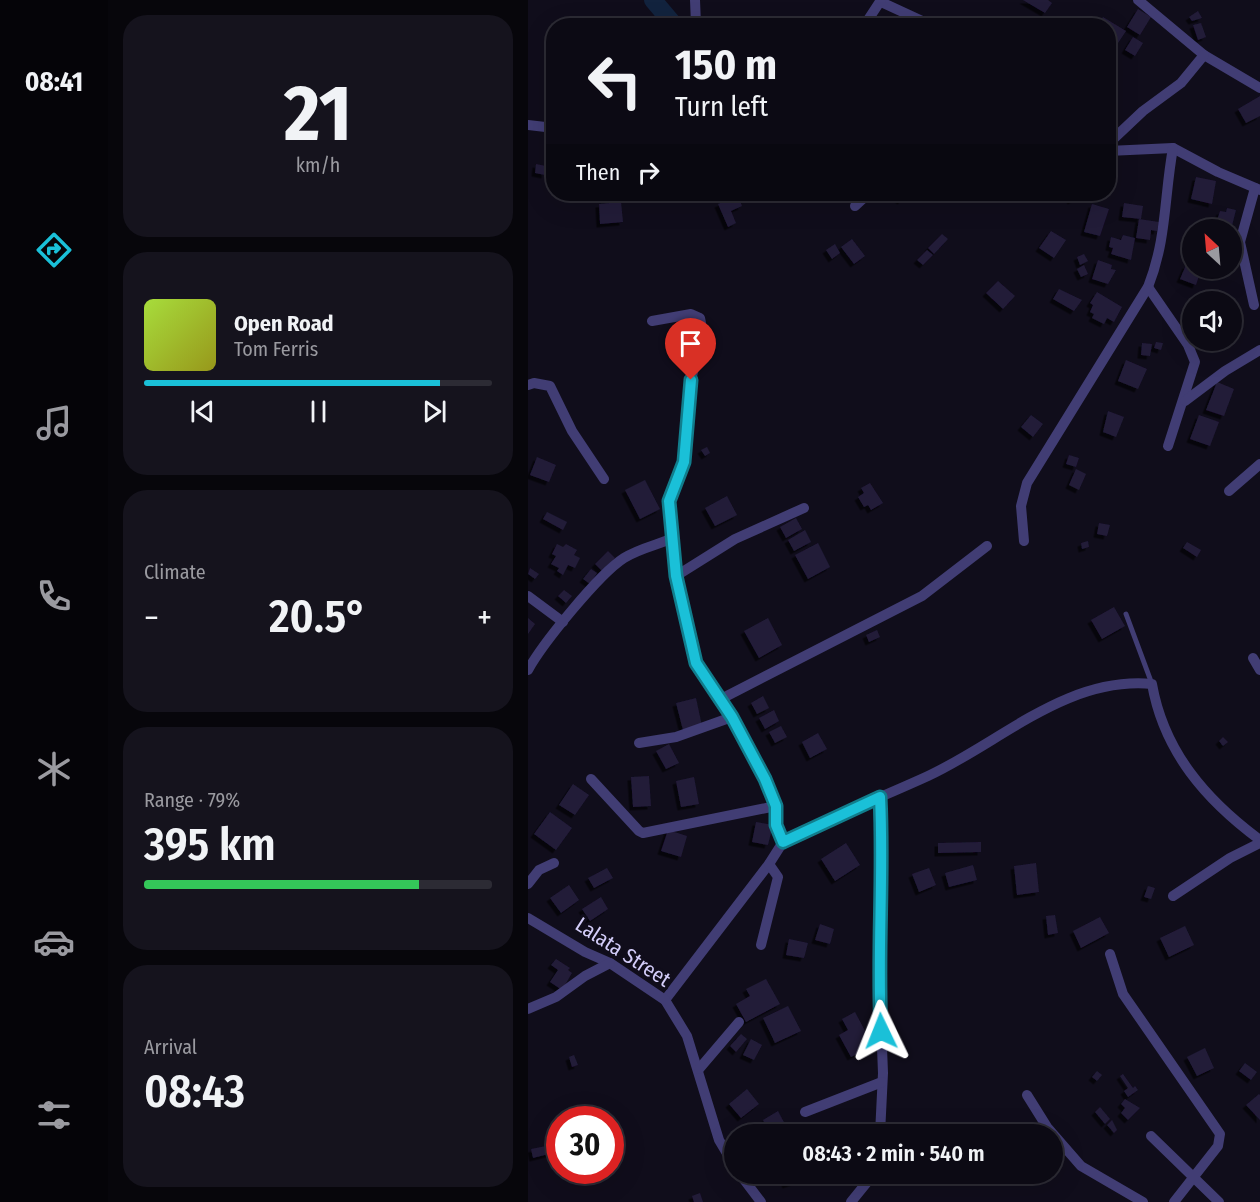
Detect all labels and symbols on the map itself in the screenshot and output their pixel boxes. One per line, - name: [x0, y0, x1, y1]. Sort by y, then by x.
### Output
- north arrow: [1182, 219, 1242, 279]
- pin: [665, 318, 716, 380]
- street label: Lalata Street: [570, 912, 676, 993]
- position arrow: [849, 999, 913, 1063]
- speed limit sign: 30: [546, 1106, 624, 1184]

